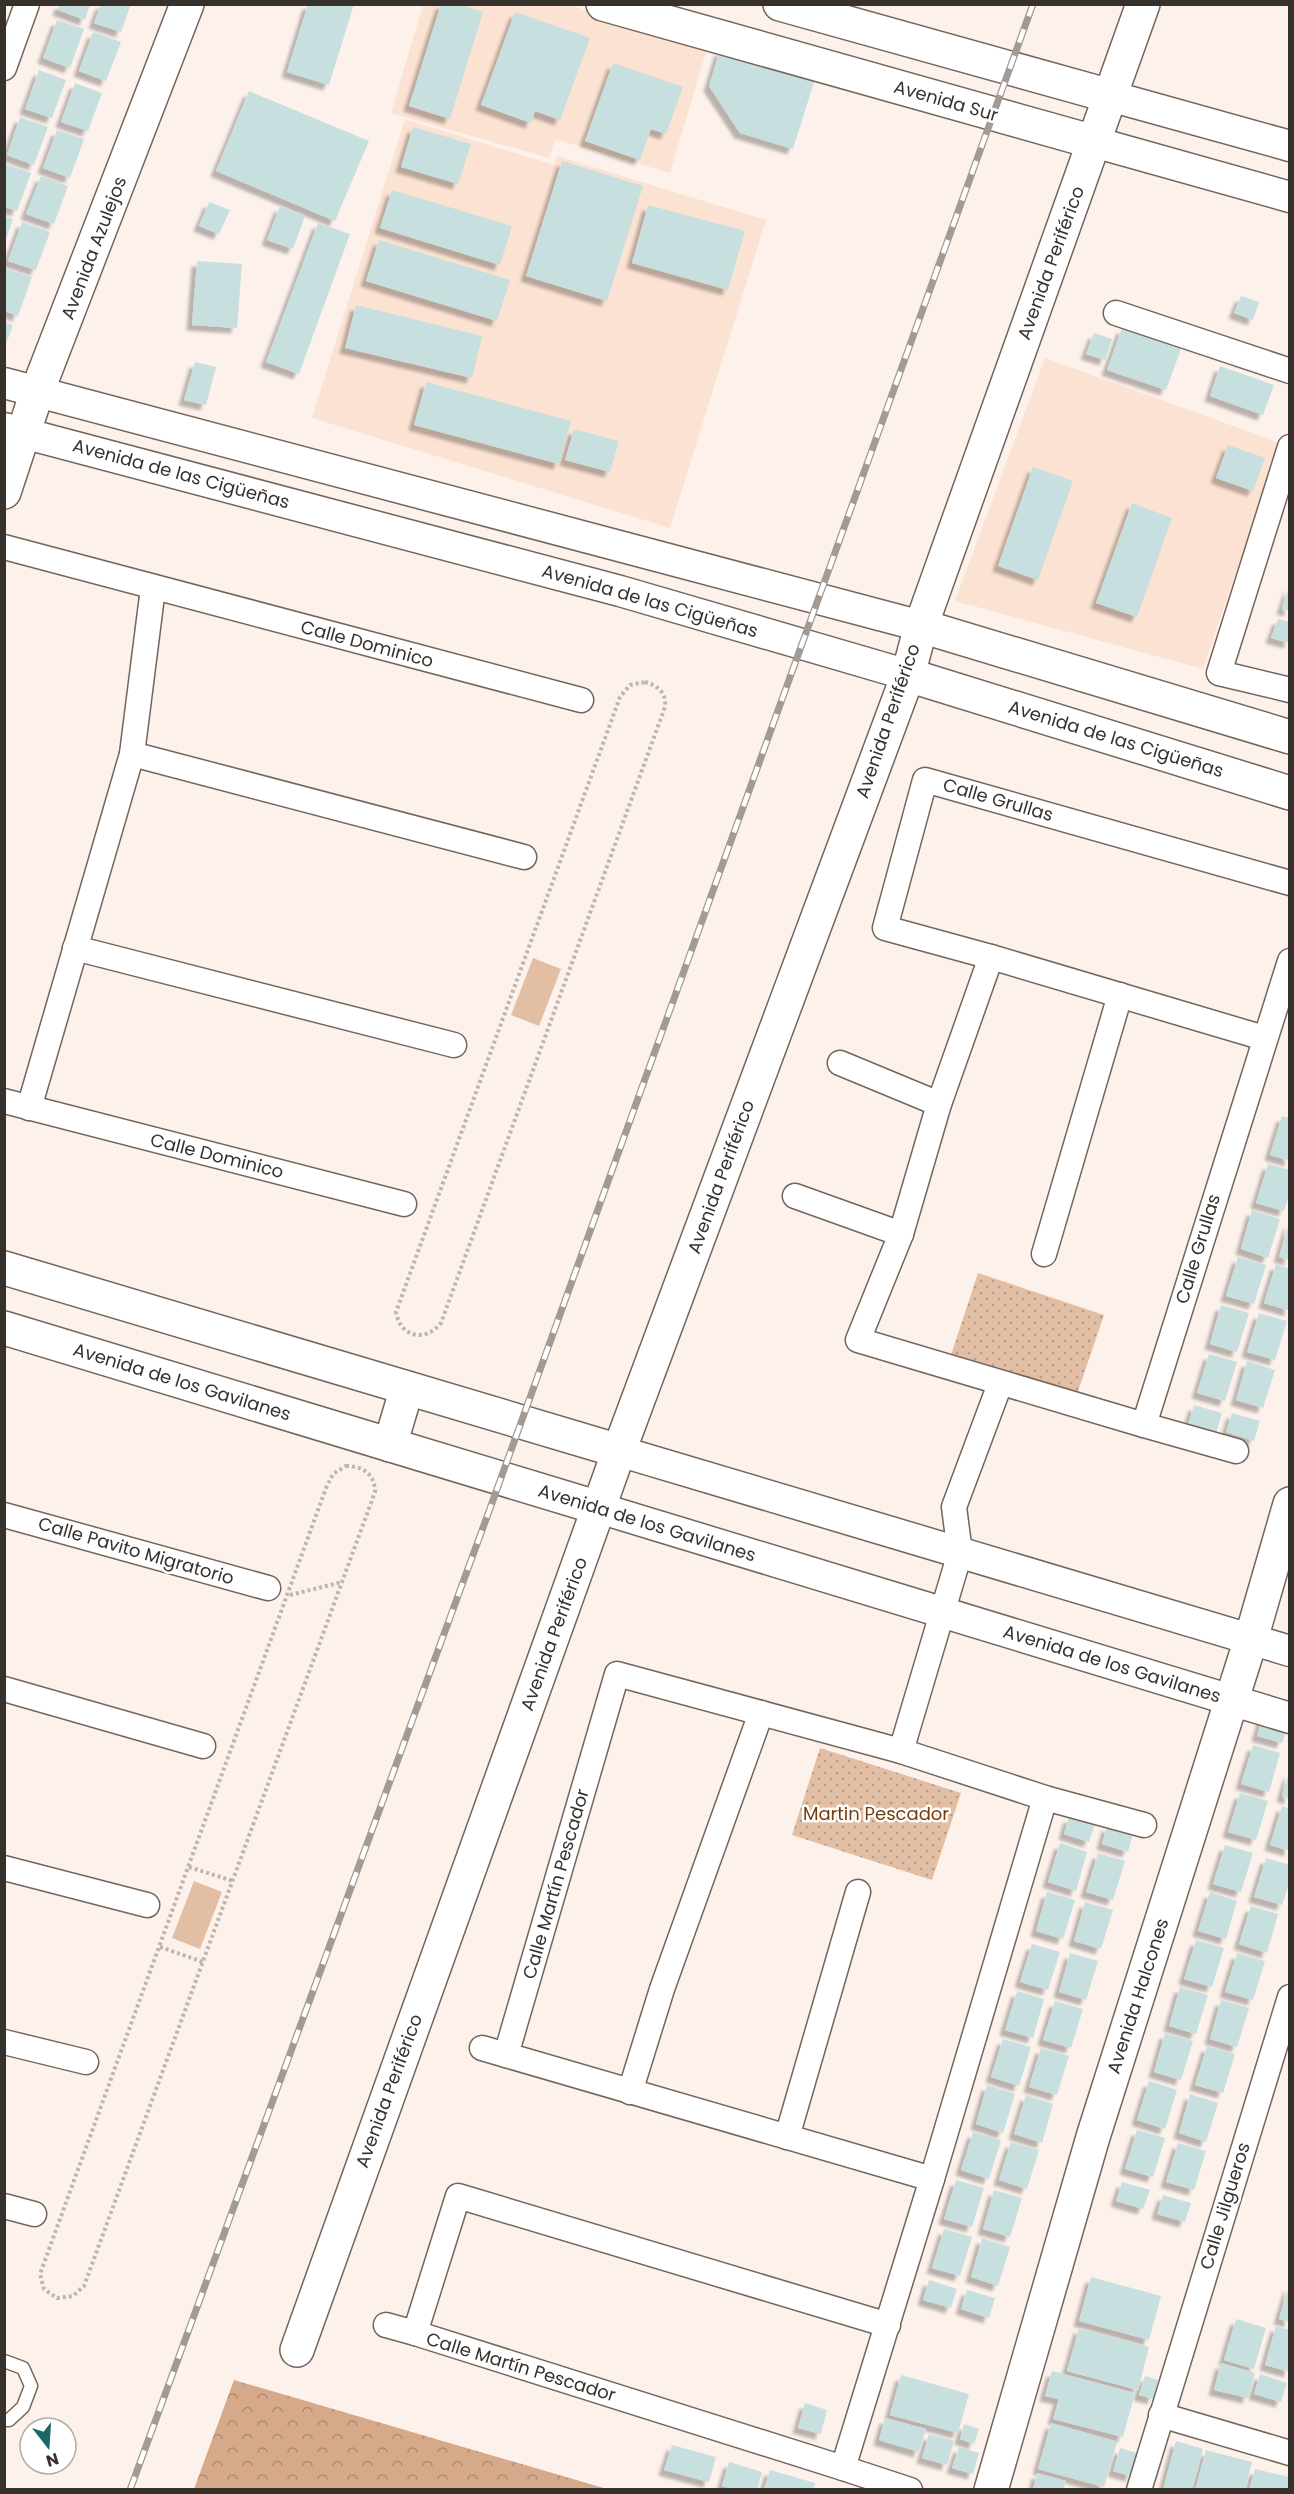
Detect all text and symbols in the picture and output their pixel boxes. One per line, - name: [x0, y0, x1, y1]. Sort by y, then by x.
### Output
- street label: Avenida Sur: [891, 74, 1001, 127]
- street label: Avenida Azulejos: [55, 173, 132, 323]
- street label: Avenida Periférico: [1011, 182, 1090, 343]
- street label: Avenida de las Cigüeñas: [70, 432, 292, 515]
- street label: Avenida de las Cigüeñas: [539, 558, 761, 643]
- street label: Calle Dominico: [298, 614, 436, 673]
- street label: Avenida Periférico: [849, 640, 926, 801]
- street label: Avenida de las Cigüeñas: [1006, 694, 1227, 783]
- street label: Calle Grullas: [940, 772, 1056, 827]
- street label: Avenida Periférico: [681, 1096, 760, 1257]
- street label: Calle Dominico: [148, 1127, 286, 1184]
- street label: Calle Grullas: [1169, 1191, 1226, 1307]
- street label: Avenida de los Gavilanes: [70, 1337, 294, 1427]
- street label: Avenida de los Gavilanes: [535, 1478, 759, 1568]
- street label: Calle Pavito Migratorio: [35, 1511, 237, 1590]
- street label: Avenida Periférico: [514, 1553, 593, 1714]
- street label: Avenida de los Gavilanes: [1000, 1619, 1224, 1709]
- street label: Calle Martín Pescador: [516, 1785, 595, 1982]
- park label: Martin Pescador: [803, 1801, 949, 1826]
- street label: Avenida Halcones: [1101, 1915, 1174, 2077]
- street label: Avenida Periférico: [349, 2010, 428, 2171]
- street label: Calle Jilgueros: [1193, 2139, 1256, 2273]
- street label: Calle Martín Pescador: [423, 2326, 619, 2407]
- north arrow: [18, 2416, 78, 2476]
- text: N: [43, 2447, 61, 2473]

